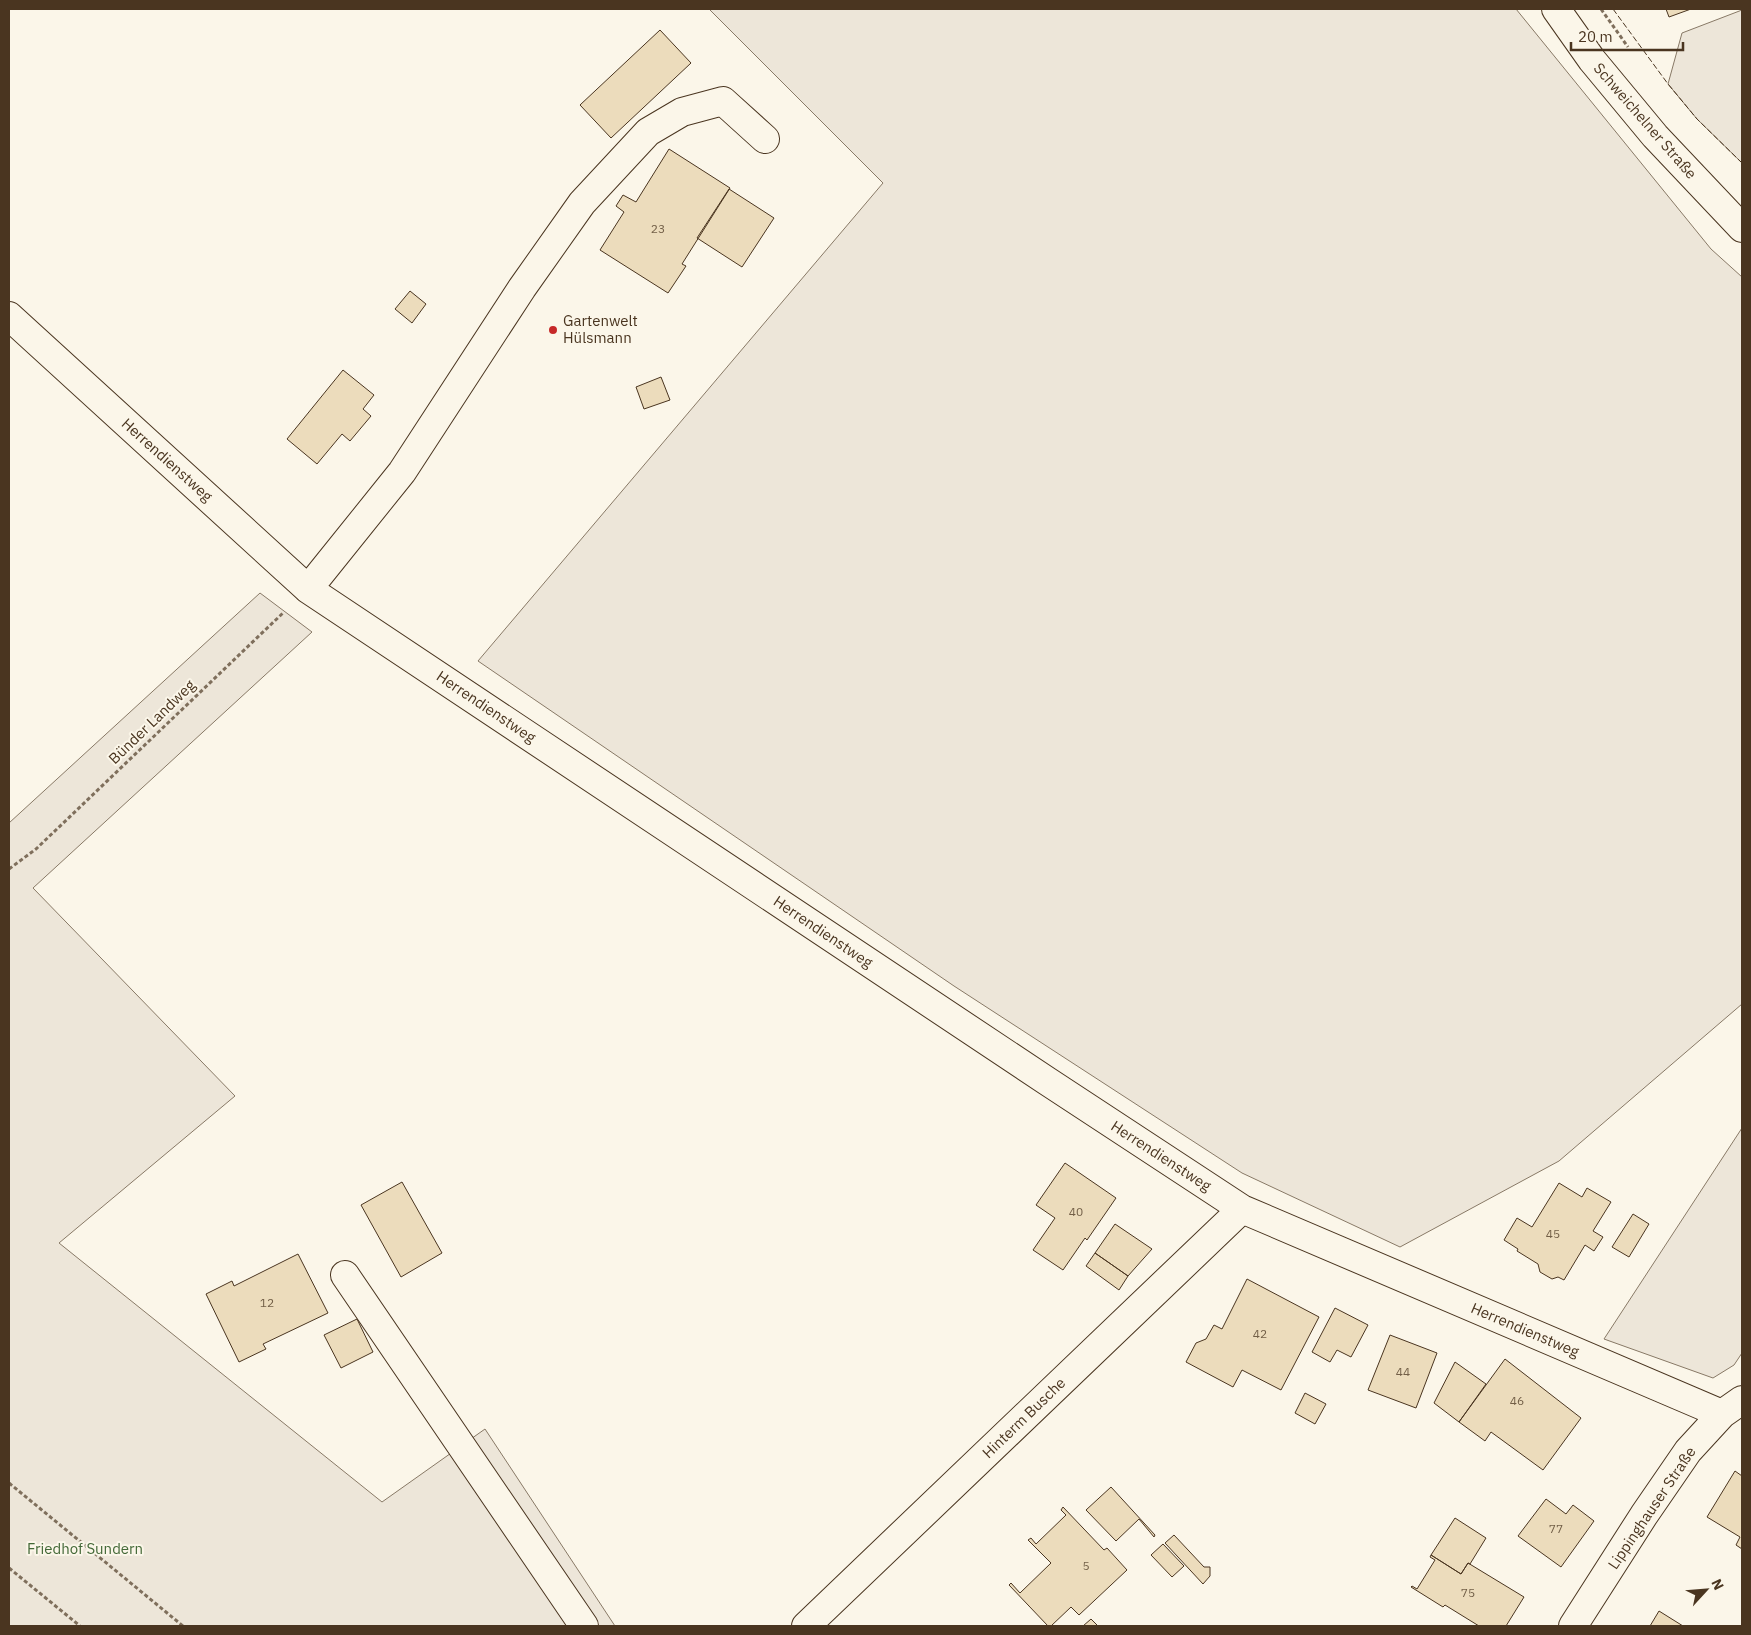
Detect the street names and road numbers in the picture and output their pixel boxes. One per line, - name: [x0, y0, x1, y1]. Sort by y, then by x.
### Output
- street label: Schweichelner Straße: [1590, 59, 1701, 183]
- street label: Herrendienstweg: [118, 414, 217, 505]
- street label: Herrendienstweg: [433, 666, 540, 747]
- street label: Bünder Landweg: [104, 675, 199, 768]
- street label: Herrendienstweg: [770, 891, 877, 972]
- street label: Herrendienstweg: [1108, 1116, 1215, 1195]
- street label: Herrendienstweg: [1468, 1298, 1582, 1361]
- street label: Hinterm Busche: [978, 1373, 1069, 1462]
- street label: Lippinghauser Straße: [1604, 1443, 1700, 1573]

